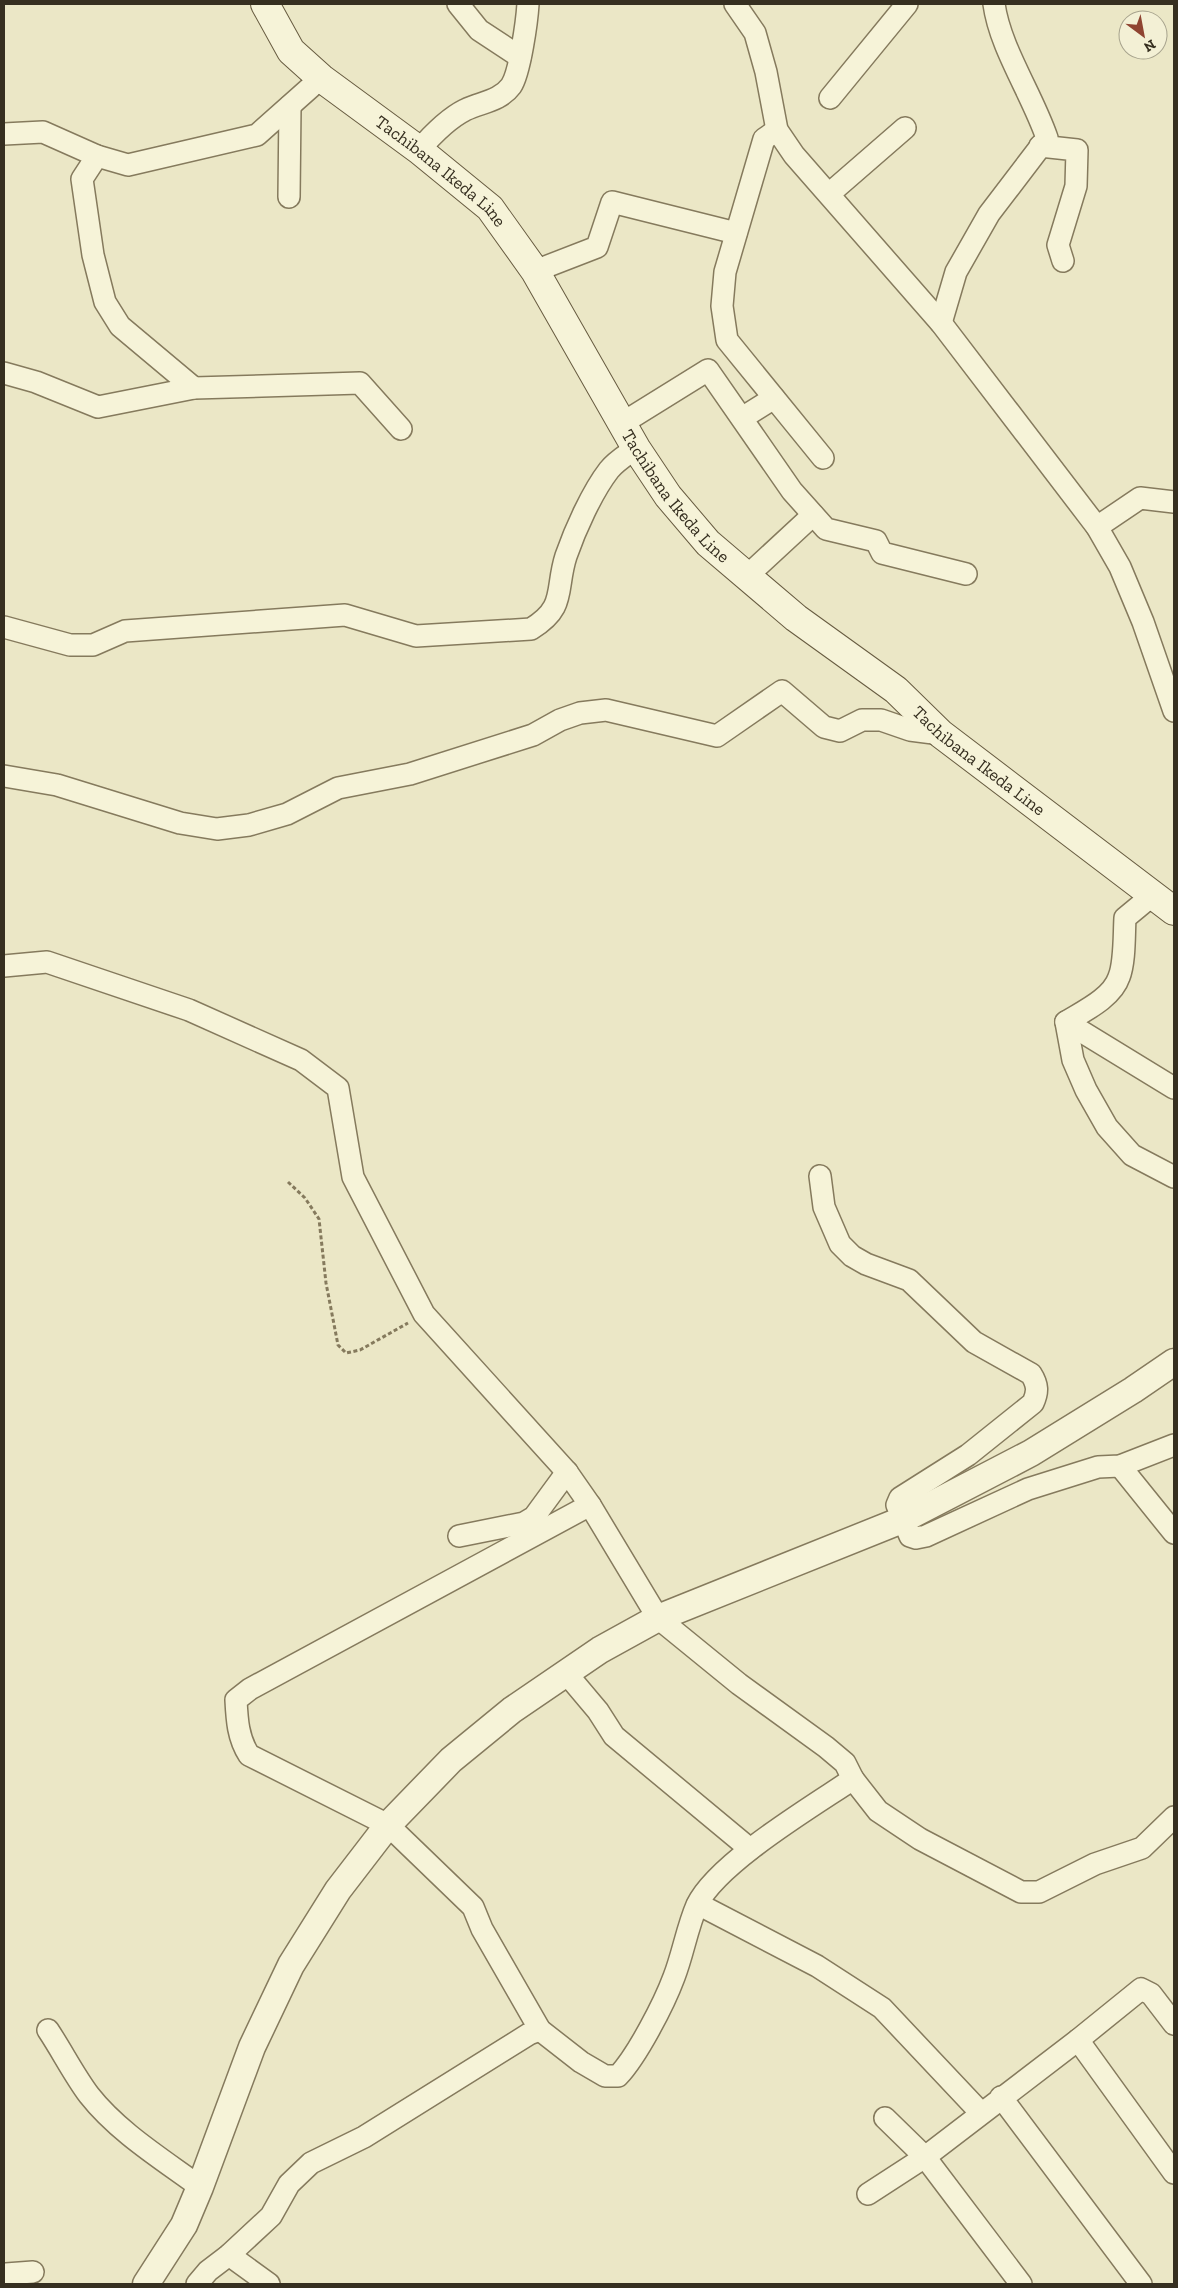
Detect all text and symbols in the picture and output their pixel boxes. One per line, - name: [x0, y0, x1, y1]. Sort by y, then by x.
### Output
- north arrow: [1118, 10, 1168, 60]
- text: N: [1140, 36, 1159, 56]
- street label: Tachibana Ikeda Line: [371, 111, 511, 231]
- street label: Tachibana Ikeda Line: [617, 426, 734, 568]
- street label: Tachibana Ikeda Line: [908, 701, 1050, 820]

